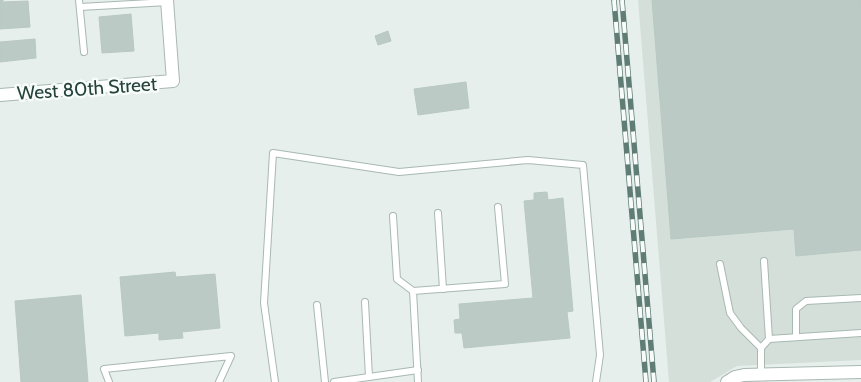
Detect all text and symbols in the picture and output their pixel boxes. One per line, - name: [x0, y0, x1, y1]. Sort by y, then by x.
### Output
- street label: West 80th Street: [16, 72, 158, 105]

